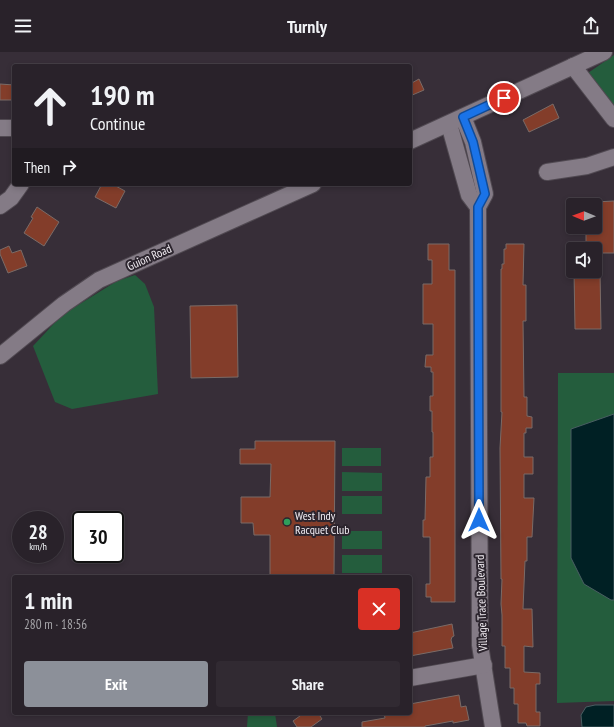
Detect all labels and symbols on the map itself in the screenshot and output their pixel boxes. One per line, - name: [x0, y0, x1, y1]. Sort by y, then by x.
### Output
- pin: [487, 81, 521, 115]
- north arrow: [566, 198, 602, 234]
- street label: Guion Road: [124, 241, 174, 273]
- position arrow: [458, 499, 500, 541]
- place label: West Indy Racquet Club: [295, 508, 350, 537]
- speed limit sign: 30: [72, 511, 124, 563]
- marker: West Indy Racquet Club: [282, 517, 292, 527]
- street label: Village Trace Boulevard: [472, 555, 490, 652]

